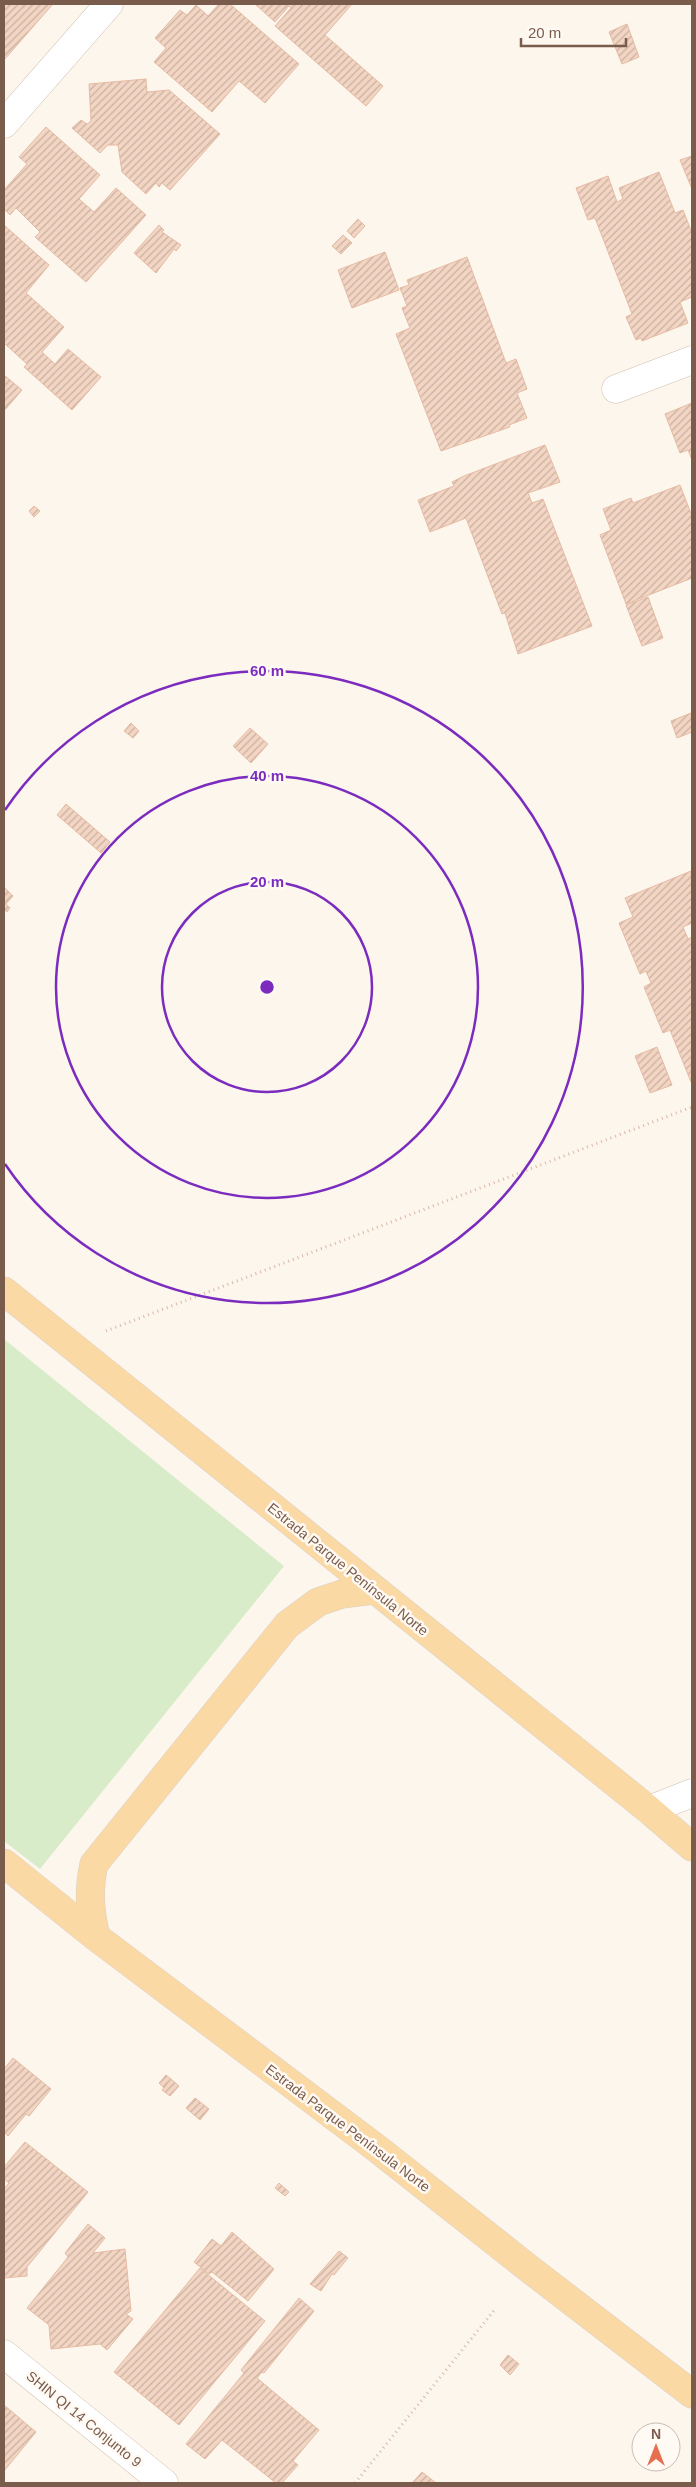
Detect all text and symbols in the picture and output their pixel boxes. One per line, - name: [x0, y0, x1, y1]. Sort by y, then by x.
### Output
- scale bar: [521, 15, 626, 47]
- text: 20 m: [528, 24, 561, 41]
- text: 60 m: [250, 662, 284, 679]
- text: 40 m: [250, 767, 284, 784]
- text: 20 m: [250, 873, 284, 890]
- centre of rings: [258, 978, 276, 996]
- street label: Estrada Parque Península Norte: [265, 1499, 432, 1639]
- street label: Estrada Parque Península Norte: [263, 2061, 433, 2195]
- street label: SHIN QI 14 Conjunto 9: [23, 2368, 145, 2470]
- north arrow: [631, 2422, 681, 2472]
- text: N: [651, 2426, 661, 2442]

